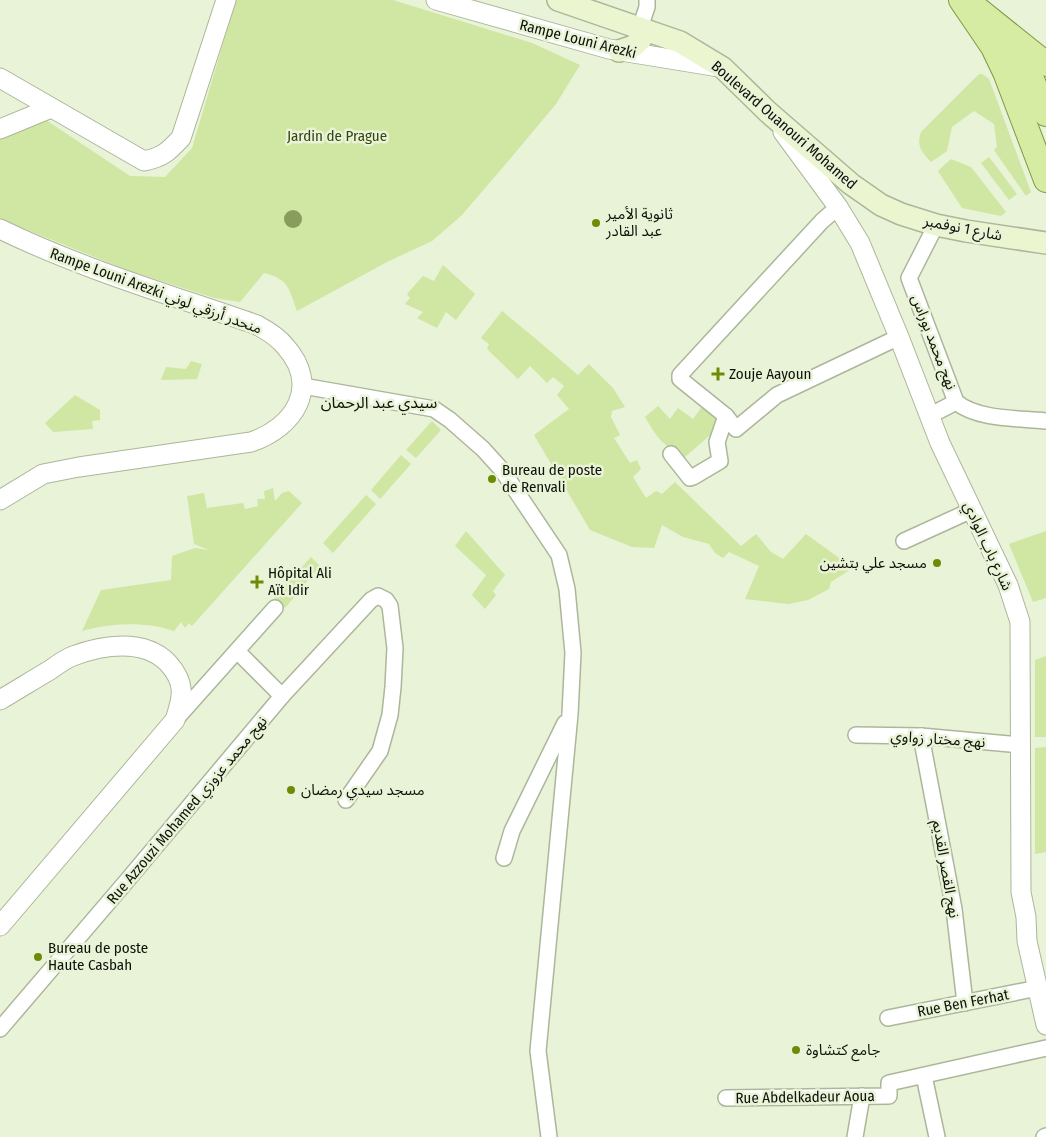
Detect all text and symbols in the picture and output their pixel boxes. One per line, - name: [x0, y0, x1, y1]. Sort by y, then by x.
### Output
- street label: Rampe Louni Arezki: [518, 16, 638, 62]
- street label: Boulevard Ouanouri Mohamed: [708, 57, 860, 193]
- park label: Jardin de Prague: [287, 127, 387, 145]
- place label: ثانوية الأمير عبد القادر: [605, 205, 673, 240]
- street label: شارع 1 نوفمبر: [921, 211, 1004, 247]
- marker: ثانوية الأمير عبد القادر: [590, 217, 602, 229]
- street label: Rampe Louni Arezki منحدر أرزقي لوني: [47, 244, 264, 340]
- street label: نهج محمد بوراس: [905, 292, 960, 393]
- place label: Zouje Aayoun: [729, 365, 812, 383]
- marker: Zouje Aayoun: [711, 367, 725, 381]
- district label: سيدي عبد الرحمان: [321, 393, 437, 415]
- place label: Bureau de poste de Renvali: [502, 461, 602, 496]
- marker: Bureau de poste de Renvali: [486, 473, 498, 485]
- street label: شارع باب الوادي: [957, 499, 1017, 595]
- place label: مسجد علي بتشين: [820, 554, 927, 574]
- marker: مسجد علي بتشين: [931, 557, 943, 569]
- place label: Hôpital Ali Aït Idir: [268, 564, 332, 599]
- marker: Hôpital Ali Aït Idir: [250, 575, 264, 589]
- street label: Rue Azzouzi Mohamed نهج محمد عزوزي: [103, 712, 273, 909]
- street label: نهج مختار زواوي: [890, 727, 986, 754]
- place label: مسجد سيدي رمضان: [301, 781, 425, 801]
- marker: مسجد سيدي رمضان: [285, 784, 297, 796]
- street label: نهج القصر القديم: [926, 819, 963, 920]
- place label: Bureau de poste Haute Casbah: [48, 939, 148, 974]
- marker: Bureau de poste Haute Casbah: [32, 951, 44, 963]
- street label: Rue Ben Ferhat: [916, 985, 1010, 1021]
- place label: جامع كتشاوة: [806, 1041, 880, 1062]
- marker: جامع كتشاوة: [790, 1044, 802, 1056]
- street label: Rue Abdelkadeur Aoua: [735, 1087, 875, 1107]

